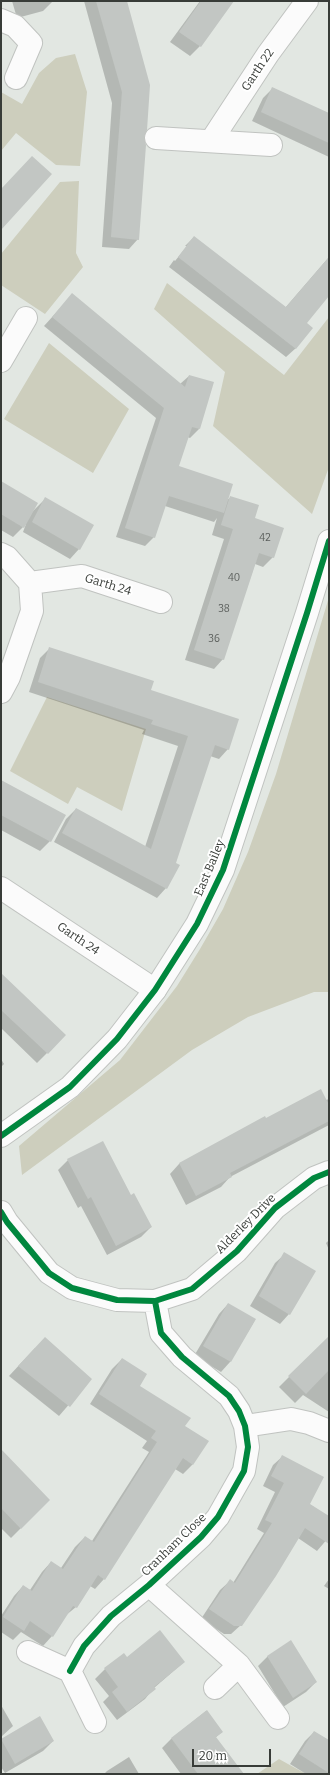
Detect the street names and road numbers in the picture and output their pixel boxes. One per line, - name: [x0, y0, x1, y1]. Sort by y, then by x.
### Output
- street label: Garth 22: [239, 46, 277, 94]
- street label: Garth 24: [83, 571, 133, 599]
- street label: East Bailey: [192, 838, 228, 898]
- street label: Garth 24: [54, 920, 102, 958]
- street label: Alderley Drive: [213, 1191, 279, 1257]
- street label: Cranham Close: [139, 1511, 209, 1579]

